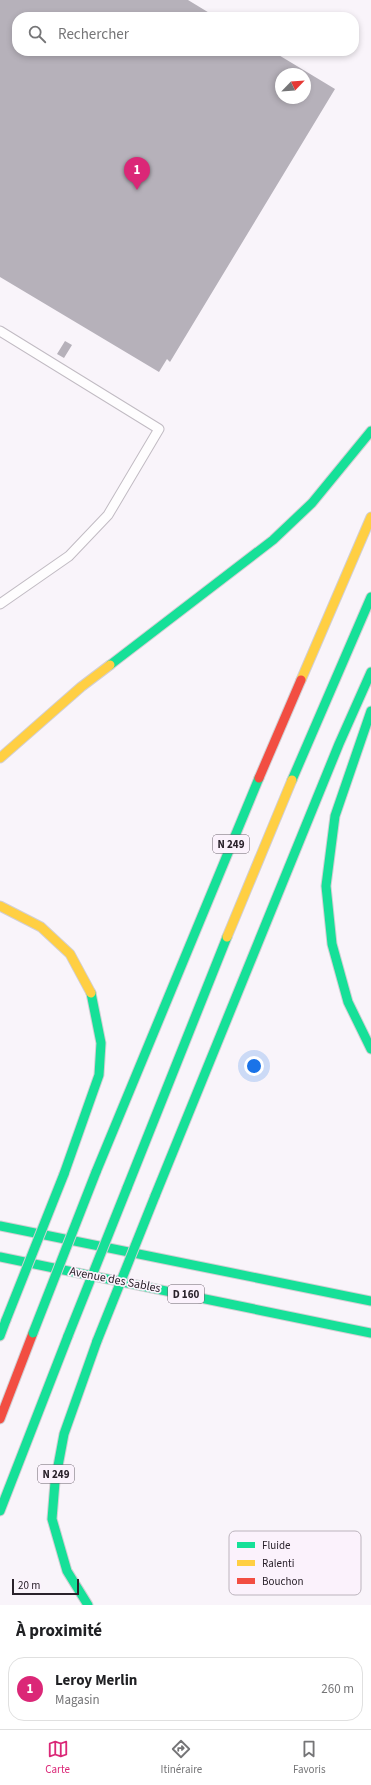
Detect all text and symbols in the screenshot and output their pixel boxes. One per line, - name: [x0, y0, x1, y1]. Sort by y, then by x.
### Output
- search box: [12, 12, 359, 56]
- icon: search: [26, 23, 48, 45]
- text: Rechercher: [58, 24, 129, 45]
- north arrow: [275, 68, 311, 104]
- pin: 1: [124, 157, 150, 190]
- road number: N 249: [213, 835, 249, 853]
- your location: [244, 1056, 264, 1076]
- street label: Avenue des Sables: [68, 1263, 162, 1297]
- road number: D 160: [168, 1285, 204, 1303]
- road number: N 249: [38, 1465, 74, 1483]
- legend: [229, 1531, 361, 1595]
- text: Fluide: [262, 1538, 291, 1553]
- text: Ralenti: [262, 1556, 294, 1571]
- text: Bouchon: [262, 1574, 303, 1589]
- scale bar: [12, 1577, 79, 1596]
- text: 20 m: [18, 1578, 40, 1593]
- text: À proximité: [16, 1619, 102, 1643]
- text: Leroy Merlin: [55, 1670, 137, 1691]
- text: 1: [27, 1680, 33, 1698]
- text: 260 m: [321, 1680, 354, 1698]
- text: Magasin: [55, 1691, 100, 1709]
- tab: Carte: [45, 1738, 70, 1777]
- tab: Itinéraire: [161, 1738, 202, 1777]
- tab: Favoris: [293, 1738, 326, 1777]

